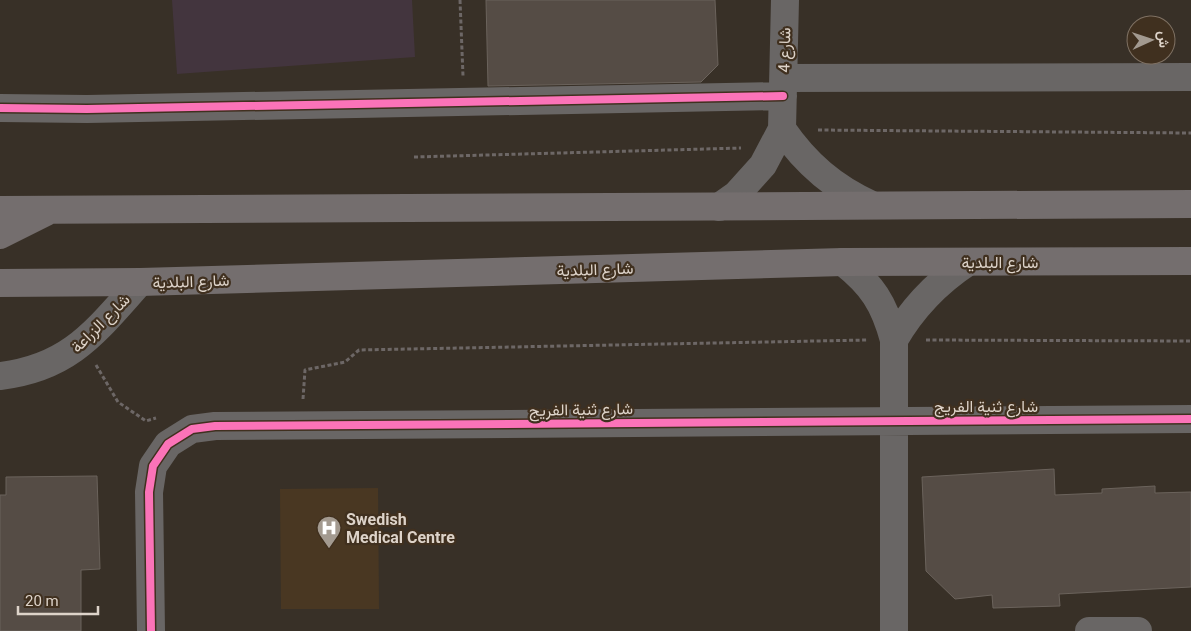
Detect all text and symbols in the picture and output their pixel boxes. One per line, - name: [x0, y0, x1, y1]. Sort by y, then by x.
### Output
- north arrow: [1126, 15, 1176, 65]
- street label: شارع 4: [775, 27, 796, 73]
- text: ش: [1155, 30, 1172, 48]
- street label: شارع البلدية: [962, 253, 1038, 274]
- street label: شارع البلدية: [556, 259, 634, 282]
- street label: شارع البلدية: [152, 271, 230, 294]
- street label: شارع الزراعة: [67, 290, 135, 358]
- street label: شارع ثنية الفريج: [934, 397, 1038, 418]
- street label: شارع ثنية الفريج: [529, 399, 633, 422]
- place label: Swedish Medical Centre: [346, 510, 455, 547]
- hospital icon: Swedish Medical Centre: [316, 515, 342, 549]
- scale bar: [18, 584, 98, 616]
- text: 20 m: [25, 592, 59, 610]

